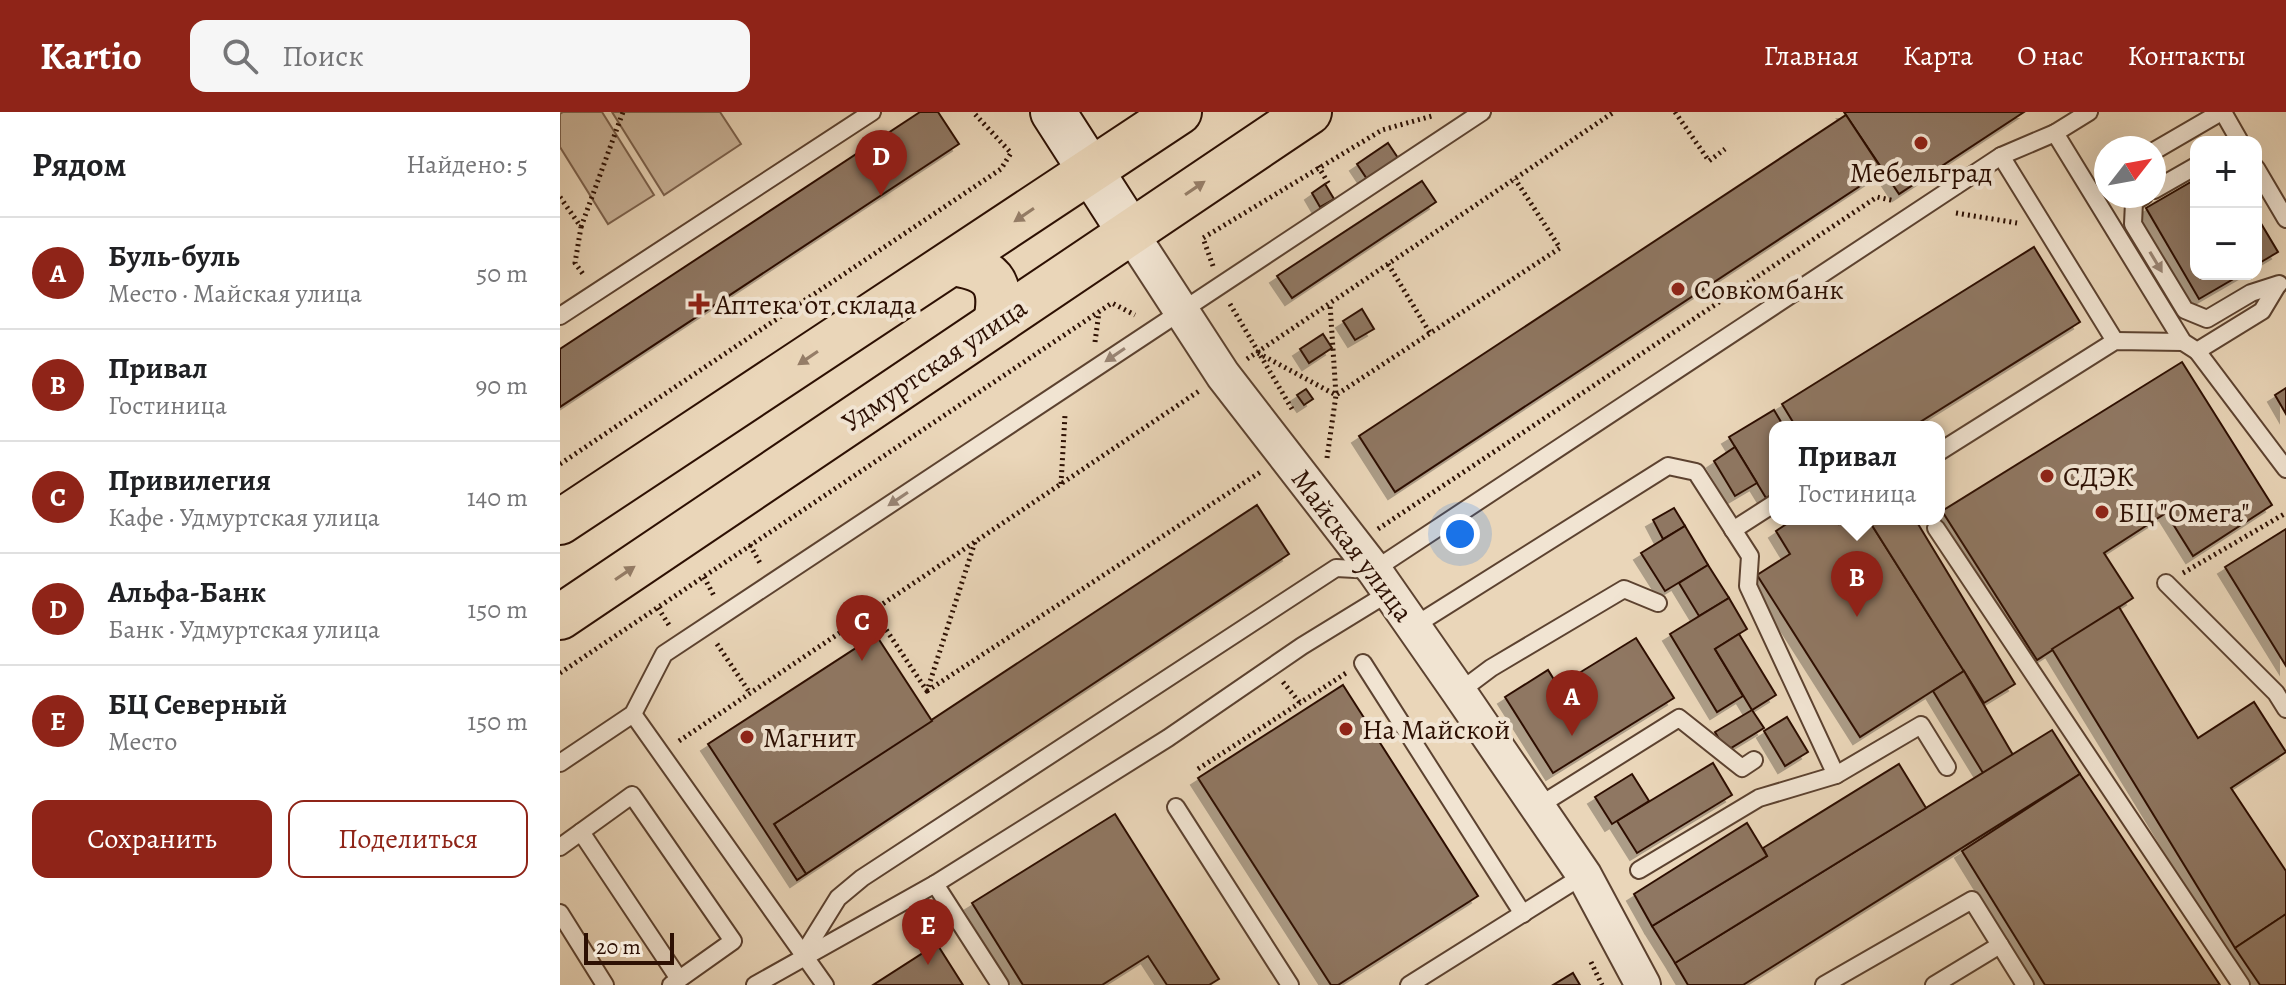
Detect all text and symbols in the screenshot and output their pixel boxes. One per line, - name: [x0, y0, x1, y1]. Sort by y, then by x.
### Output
- search box: [190, 20, 750, 92]
- text: Kartio: [40, 30, 142, 82]
- icon: search: [218, 34, 262, 78]
- text: Поиск: [282, 36, 364, 76]
- text: Главная: [1763, 37, 1859, 75]
- text: Карта: [1903, 37, 1973, 75]
- text: О нас: [2017, 37, 2084, 75]
- text: Контакты: [2128, 37, 2246, 75]
- pin: D: [855, 130, 907, 196]
- marker: Мебельград: [1912, 134, 1930, 152]
- north arrow: [2094, 136, 2166, 208]
- map controls: [2190, 136, 2262, 280]
- button: +: [2190, 136, 2262, 208]
- text: Рядом: [32, 141, 126, 188]
- text: Найдено: 5: [406, 147, 528, 182]
- place label: Мебельград: [1850, 154, 1992, 192]
- one-way arrow: [1185, 181, 1206, 196]
- one-way arrow: [1014, 207, 1035, 222]
- button: −: [2190, 208, 2262, 280]
- text: Буль-буль: [108, 236, 240, 276]
- one-way arrow: [2149, 251, 2163, 273]
- text: A: [50, 256, 66, 291]
- text: 50 m: [476, 256, 528, 291]
- place label: Совкомбанк: [1694, 271, 1844, 309]
- text: Место · Майская улица: [108, 276, 362, 311]
- marker: Совкомбанк: [1669, 280, 1687, 298]
- place label: Аптека от склада: [714, 286, 917, 324]
- street label: Удмуртская улица: [834, 289, 1035, 441]
- marker: Аптека от склада: [690, 295, 708, 313]
- one-way arrow: [1104, 347, 1125, 362]
- text: Привал: [108, 348, 208, 388]
- one-way arrow: [797, 350, 818, 365]
- text: B: [50, 368, 66, 403]
- text: 90 m: [476, 368, 528, 403]
- text: Гостиница: [108, 388, 227, 423]
- popup: [1769, 421, 1945, 525]
- text: Привал: [1797, 436, 1897, 476]
- place label: СДЭК: [2063, 458, 2134, 496]
- text: Привилегия: [108, 460, 271, 500]
- street label: Майская улица: [1282, 461, 1422, 630]
- marker: СДЭК: [2038, 467, 2056, 485]
- text: Гостиница: [1797, 476, 1917, 511]
- text: C: [50, 480, 66, 515]
- text: 140 m: [467, 480, 528, 515]
- one-way arrow: [887, 491, 909, 505]
- place label: БЦ "Омега": [2118, 494, 2250, 532]
- text: Кафе · Удмуртская улица: [108, 500, 380, 535]
- marker: БЦ "Омега": [2093, 503, 2111, 521]
- your location: [1440, 514, 1480, 554]
- pin: B: [1831, 551, 1883, 617]
- one-way arrow: [614, 566, 635, 581]
- text: Альфа-Банк: [108, 572, 266, 612]
- text: D: [49, 592, 67, 627]
- text: 150 m: [467, 592, 528, 627]
- pin: C: [836, 595, 888, 661]
- text: Банк · Удмуртская улица: [108, 612, 380, 647]
- pin: A: [1546, 670, 1598, 736]
- text: БЦ Северный: [108, 684, 287, 724]
- text: E: [50, 704, 66, 739]
- text: 150 m: [467, 704, 528, 739]
- place label: На Майской: [1362, 711, 1510, 749]
- place label: Магнит: [763, 719, 856, 757]
- marker: На Майской: [1337, 720, 1355, 738]
- text: Место: [108, 724, 177, 759]
- marker: Магнит: [738, 728, 756, 746]
- button: Сохранить: [32, 800, 272, 878]
- button: Поделиться: [288, 800, 528, 878]
- pin: E: [902, 899, 954, 965]
- scale bar: [584, 929, 674, 965]
- text: 20 m: [596, 932, 641, 962]

